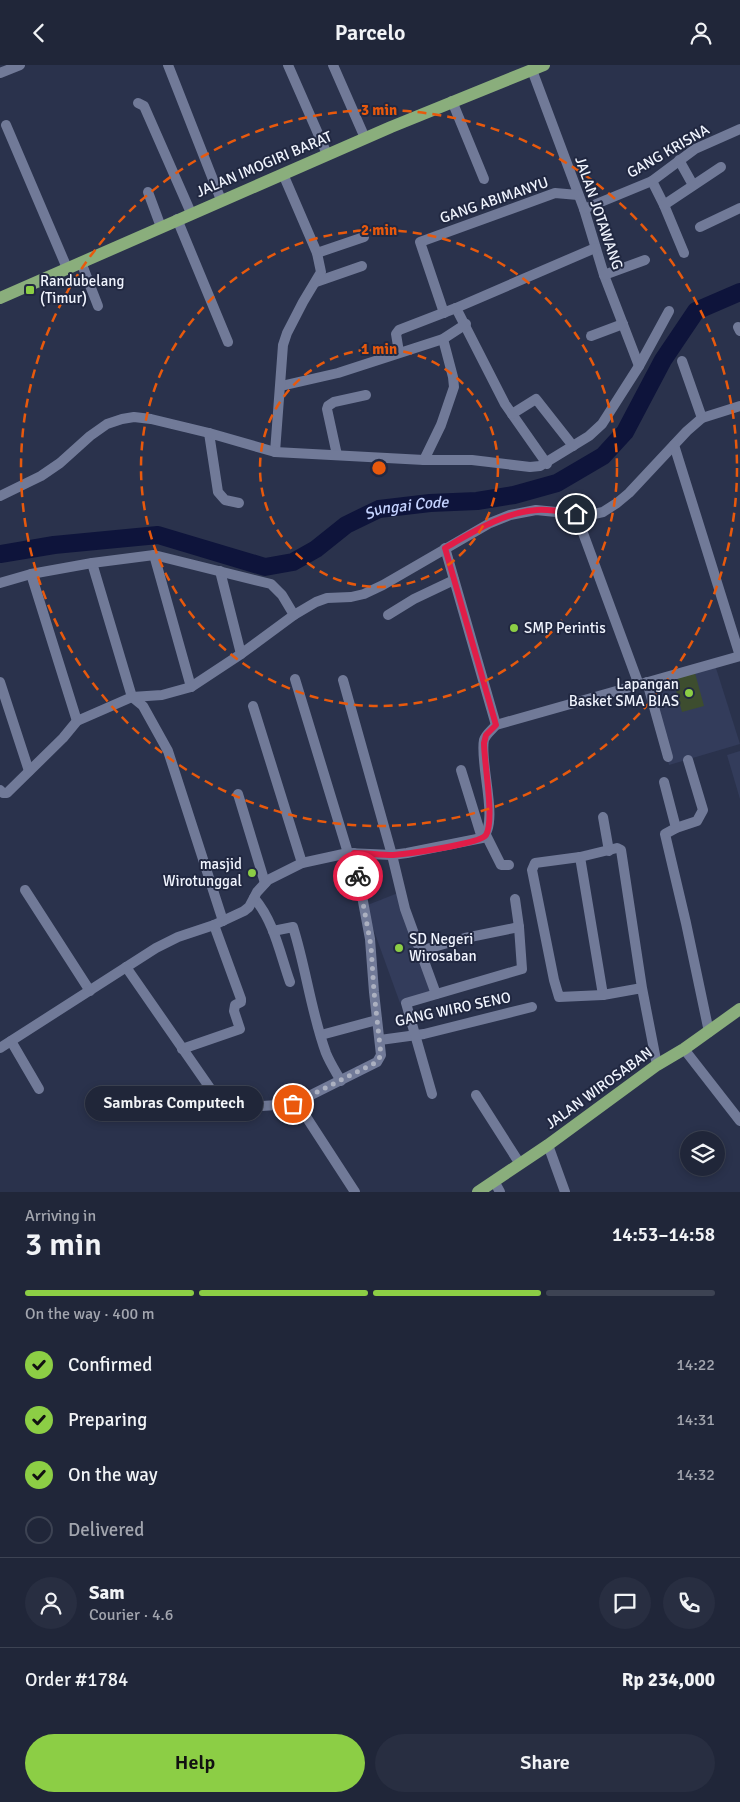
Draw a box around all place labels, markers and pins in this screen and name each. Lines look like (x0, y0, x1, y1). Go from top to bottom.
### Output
place label: Randubelang (Timur) (40, 272, 124, 307)
marker: Randubelang (Timur) (24, 284, 36, 296)
centre of rings (370, 459, 388, 477)
pin (555, 493, 597, 535)
place label: SMP Perintis (524, 619, 606, 637)
marker: SMP Perintis (508, 622, 520, 634)
place label: Lapangan Basket SMA BIAS (569, 675, 679, 710)
marker: Lapangan Basket SMA BIAS (683, 687, 695, 699)
place label: masjid Wirotunggal (163, 855, 242, 890)
marker: masjid Wirotunggal (246, 867, 258, 879)
place label: SD Negeri Wirosaban (409, 930, 477, 965)
marker: SD Negeri Wirosaban (393, 942, 405, 954)
pin (272, 1083, 314, 1125)
callout: Sambras Computech (86, 1087, 263, 1121)

